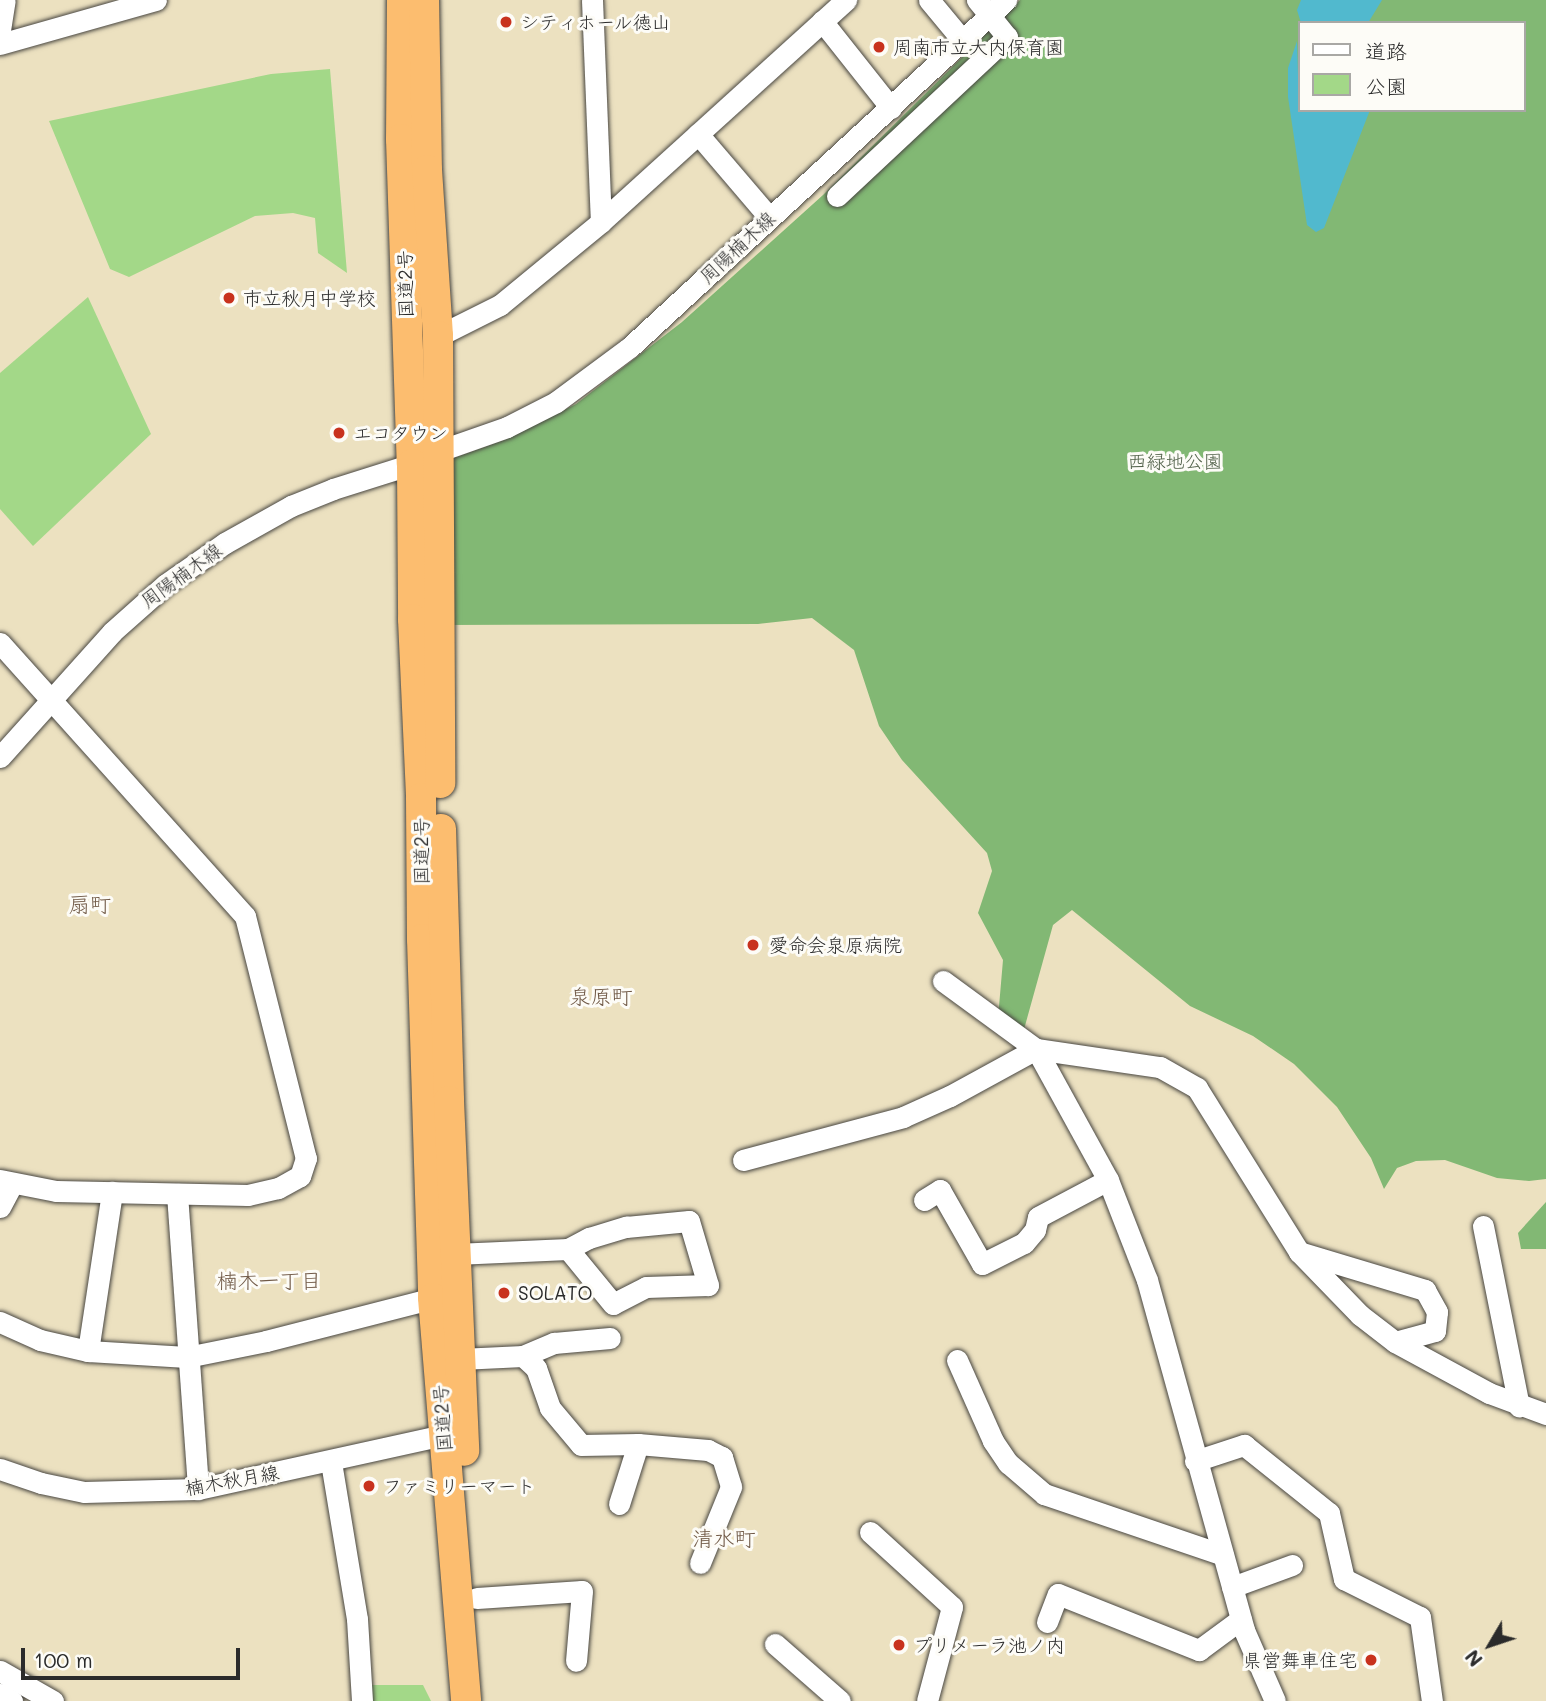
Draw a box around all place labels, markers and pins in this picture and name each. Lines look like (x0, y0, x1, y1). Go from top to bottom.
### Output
place label: シティホール徳山 (520, 11, 672, 33)
marker: シティホール徳山 (498, 14, 514, 30)
place label: 周南市立大内保育園 (893, 36, 1064, 58)
marker: 周南市立大内保育園 (871, 39, 887, 55)
place label: 市立秋月中学校 (243, 287, 376, 309)
marker: 市立秋月中学校 (221, 290, 237, 306)
place label: エコタウン (353, 422, 448, 444)
marker: エコタウン (331, 425, 347, 441)
place label: 愛命会泉原病院 (769, 934, 902, 956)
marker: 愛命会泉原病院 (743, 935, 763, 955)
place label: SOLATO (518, 1282, 593, 1304)
marker: SOLATO (496, 1285, 512, 1301)
place label: ファミリーマート (383, 1475, 535, 1497)
marker: ファミリーマート (361, 1478, 377, 1494)
place label: プリメーラ池ノ内 (913, 1634, 1065, 1656)
marker: プリメーラ池ノ内 (891, 1637, 907, 1653)
place label: 県営舞車住宅 (1243, 1649, 1357, 1671)
marker: 県営舞車住宅 (1363, 1652, 1379, 1668)

